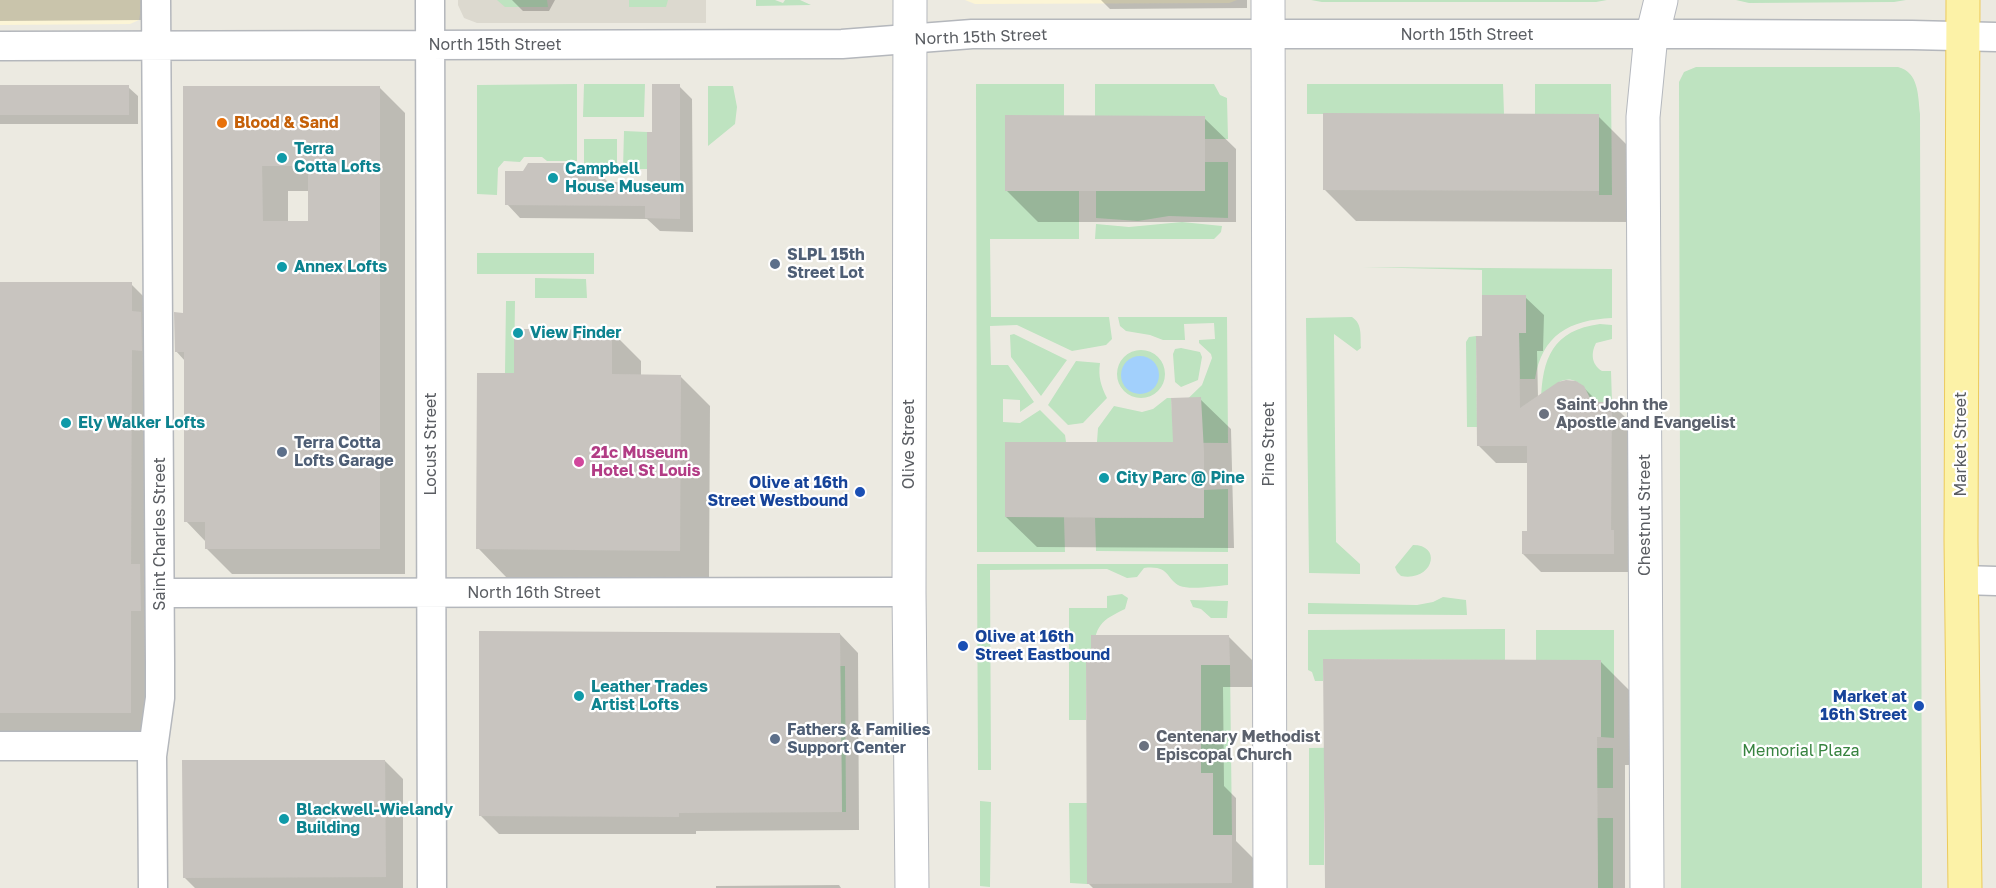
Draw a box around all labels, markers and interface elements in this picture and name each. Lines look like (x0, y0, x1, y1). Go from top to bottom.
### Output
street label: North 15th Street (914, 25, 1048, 49)
street label: North 15th Street (1400, 25, 1534, 45)
street label: North 15th Street (428, 35, 562, 55)
place label: Blood & Sand (234, 113, 338, 133)
marker: Blood & Sand (215, 116, 229, 130)
place label: Terra Cotta Lofts (294, 139, 381, 177)
marker: Terra Cotta Lofts (275, 151, 289, 165)
place label: Campbell House Museum (565, 159, 684, 197)
marker: Campbell House Museum (546, 171, 560, 185)
place label: SLPL 15th Street Lot (787, 245, 865, 283)
place label: Annex Lofts (294, 257, 387, 277)
marker: SLPL 15th Street Lot (768, 257, 782, 271)
marker: Annex Lofts (275, 260, 289, 274)
place label: View Finder (530, 323, 621, 343)
marker: View Finder (511, 326, 525, 340)
street label: Locust Street (421, 392, 441, 496)
street label: Market Street (1951, 392, 1971, 496)
place label: Saint John the Apostle and Evangelist (1556, 395, 1736, 433)
street label: Olive Street (899, 399, 919, 489)
street label: Pine Street (1259, 401, 1279, 487)
marker: Saint John the Apostle and Evangelist (1537, 407, 1551, 421)
place label: Ely Walker Lofts (78, 413, 205, 433)
marker: Ely Walker Lofts (59, 416, 73, 430)
place label: Terra Cotta Lofts Garage (294, 433, 394, 471)
place label: 21c Museum Hotel St Louis (591, 443, 700, 481)
marker: Terra Cotta Lofts Garage (275, 445, 289, 459)
street label: Chestnut Street (1635, 454, 1655, 576)
marker: 21c Museum Hotel St Louis (572, 455, 586, 469)
street label: Saint Charles Street (150, 457, 170, 611)
place label: City Parc @ Pine (1116, 468, 1245, 488)
marker: City Parc @ Pine (1097, 471, 1111, 485)
place label: Olive at 16th Street Westbound (707, 473, 848, 511)
marker: Olive at 16th Street Westbound (853, 485, 867, 499)
street label: North 16th Street (467, 583, 601, 603)
place label: Olive at 16th Street Eastbound (975, 627, 1110, 665)
marker: Olive at 16th Street Eastbound (956, 639, 970, 653)
place label: Leather Trades Artist Lofts (591, 677, 708, 715)
place label: Market at 16th Street (1820, 687, 1907, 725)
marker: Leather Trades Artist Lofts (572, 689, 586, 703)
marker: Market at 16th Street (1912, 699, 1926, 713)
place label: Fathers & Families Support Center (787, 720, 931, 758)
place label: Centenary Methodist Episcopal Church (1156, 727, 1320, 765)
marker: Fathers & Families Support Center (768, 732, 782, 746)
marker: Centenary Methodist Episcopal Church (1137, 739, 1151, 753)
park label: Memorial Plaza (1742, 741, 1860, 761)
place label: Blackwell-Wielandy Building (296, 800, 453, 838)
marker: Blackwell-Wielandy Building (277, 812, 291, 826)

